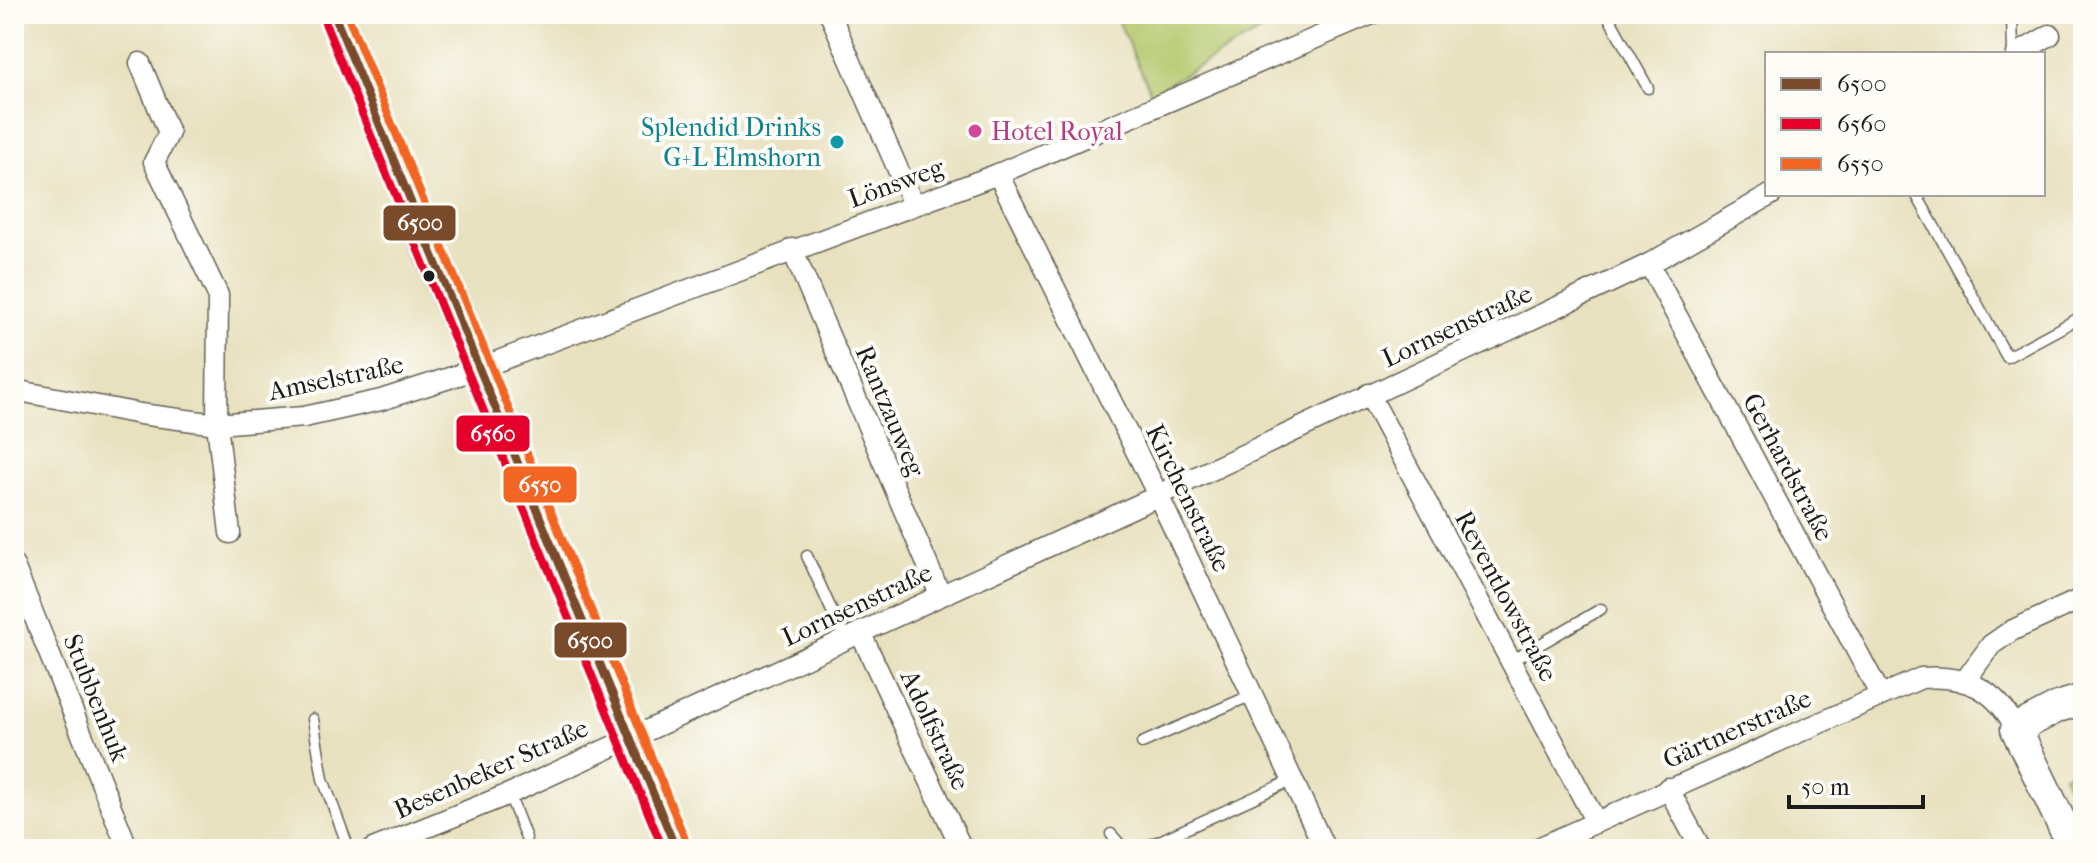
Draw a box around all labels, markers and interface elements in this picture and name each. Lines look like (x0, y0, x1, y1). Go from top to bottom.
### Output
legend (1765, 52, 2045, 196)
text: 6500 (1837, 70, 1887, 98)
text: 6560 (1837, 110, 1887, 138)
place label: Splendid Drinks G+L Elmshorn (641, 112, 821, 173)
place label: Hotel Royal (991, 116, 1123, 147)
marker: Hotel Royal (966, 122, 984, 140)
marker: Splendid Drinks G+L Elmshorn (828, 133, 846, 151)
text: 6550 (1837, 150, 1884, 178)
street label: Lönsweg (844, 151, 949, 215)
line badge: 6500 (382, 204, 457, 242)
text: 6500 (397, 210, 443, 236)
unlabelled marker (421, 268, 437, 284)
street label: Lornsenstraße (1377, 278, 1537, 374)
street label: Rantzauweg (849, 341, 932, 482)
street label: Amselstraße (265, 349, 406, 408)
street label: Gerhardstraße (1736, 388, 1840, 546)
line badge: 6560 (455, 414, 531, 453)
street label: Kirchenstraße (1139, 419, 1237, 577)
text: 6560 (470, 421, 516, 447)
line badge: 6550 (502, 465, 578, 504)
text: 6550 (519, 472, 561, 498)
street label: Reventlowstraße (1448, 505, 1564, 687)
street label: Lornsenstraße (777, 557, 937, 653)
line badge: 6500 (553, 621, 628, 659)
text: 6500 (567, 628, 613, 654)
street label: Stubbenhuk (56, 630, 136, 767)
street label: Adolfstraße (893, 664, 976, 795)
street label: Gärtnerstraße (1658, 682, 1816, 775)
street label: Besenbeker Straße (389, 712, 593, 826)
scale bar (1789, 759, 1923, 809)
text: 50 m (1801, 773, 1850, 801)

